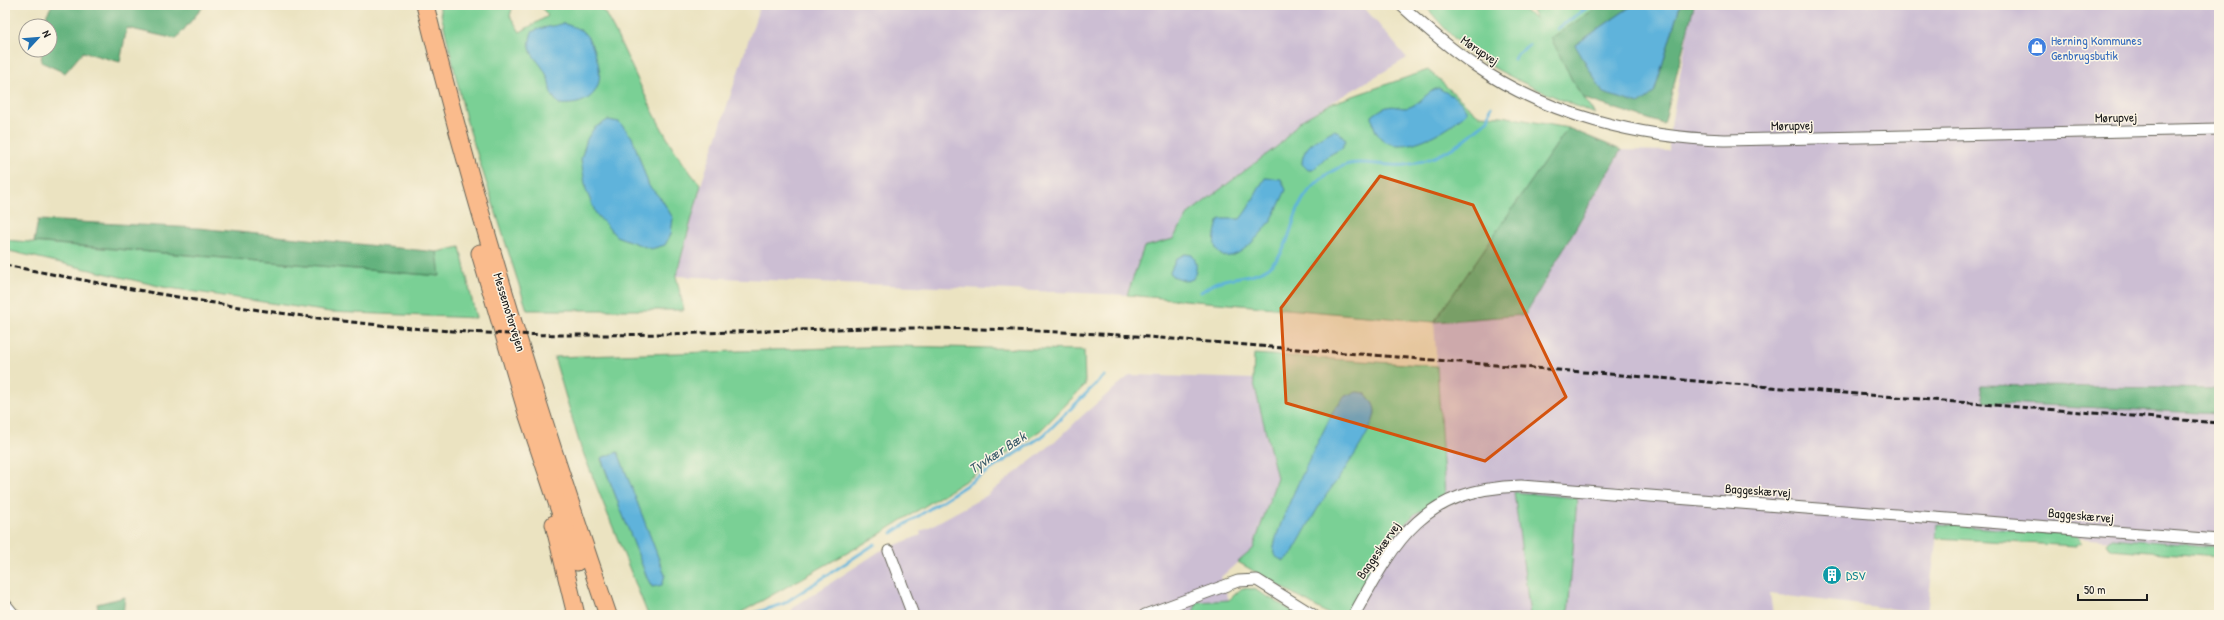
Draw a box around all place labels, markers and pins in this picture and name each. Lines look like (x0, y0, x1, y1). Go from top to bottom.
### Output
place label: Herning Kommunes Genbrugsbutik (2051, 31, 2142, 64)
shop icon: Herning Kommunes Genbrugsbutik (2026, 36, 2048, 58)
building icon: DSV (1821, 564, 1843, 586)
place label: DSV (1846, 566, 1866, 584)

